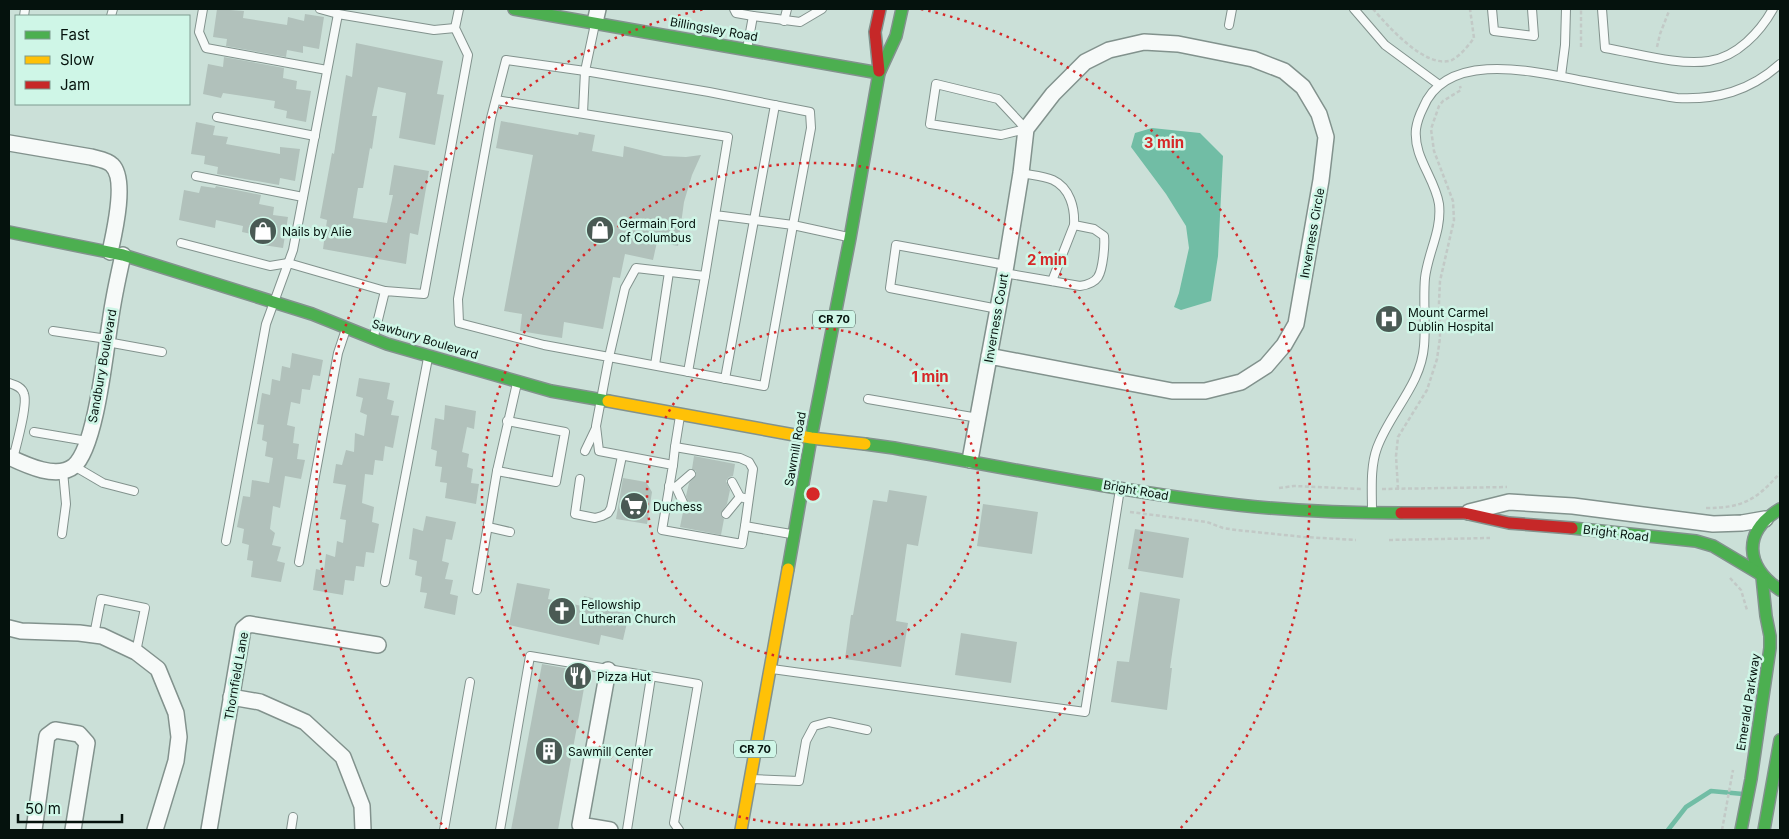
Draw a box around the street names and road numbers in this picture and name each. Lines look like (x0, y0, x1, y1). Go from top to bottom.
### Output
street label: Billingsley Road (669, 14, 759, 44)
street label: Inverness Circle (1297, 187, 1327, 279)
street label: Inverness Court (981, 272, 1011, 364)
street label: Sandbury Boulevard (85, 308, 119, 424)
road number: CR 70 (813, 310, 855, 328)
street label: Sawbury Boulevard (370, 316, 480, 362)
street label: Sawmill Road (781, 410, 809, 488)
street label: Bright Road (1102, 477, 1170, 503)
street label: Bright Road (1582, 522, 1650, 544)
street label: Thornfield Lane (221, 631, 251, 721)
street label: Emerald Parkway (1733, 652, 1763, 752)
road number: CR 70 (734, 741, 776, 758)

